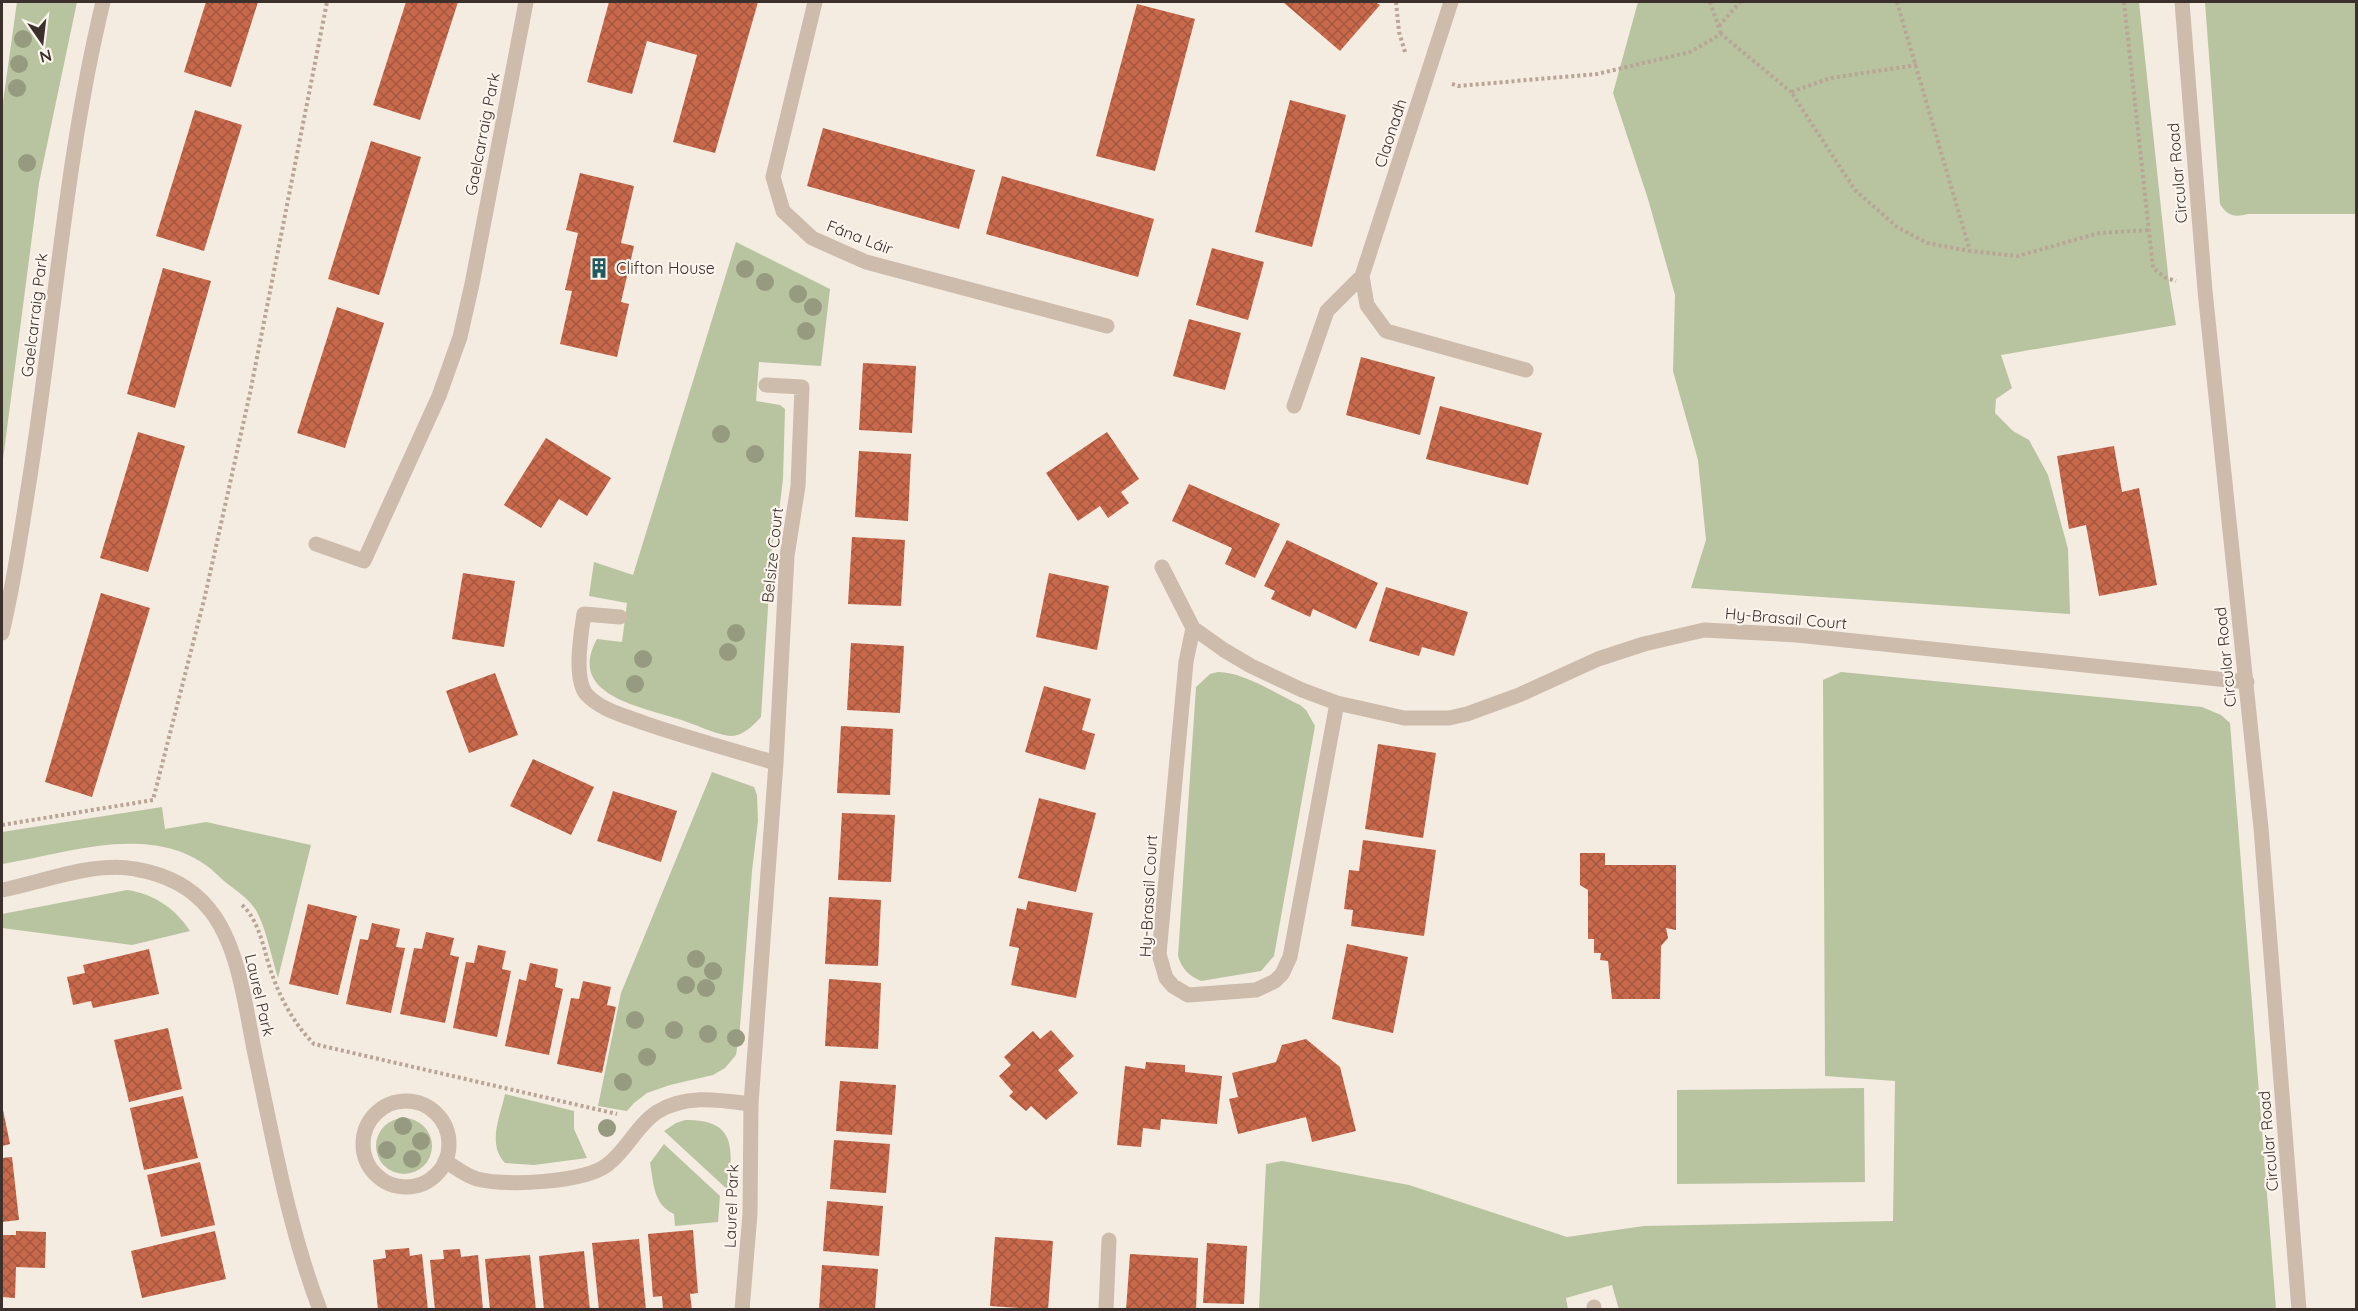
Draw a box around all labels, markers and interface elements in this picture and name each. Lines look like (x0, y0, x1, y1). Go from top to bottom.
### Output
north arrow (12, 12, 72, 72)
text: N (38, 45, 54, 68)
street label: Gaelcarraig Park (460, 71, 504, 197)
street label: Claonadh (1369, 96, 1411, 170)
street label: Circular Road (2163, 122, 2191, 224)
street label: Fána Láir (824, 215, 896, 259)
street label: Gaelcarraig Park (16, 252, 52, 378)
building icon: Clifton House (587, 256, 611, 280)
place label: Clifton House (616, 258, 715, 278)
street label: Belsize Court (757, 506, 787, 604)
street label: Hy-Brasail Court (1724, 603, 1848, 633)
street label: Circular Road (2210, 606, 2240, 708)
street label: Hy-Brasail Court (1135, 834, 1161, 958)
street label: Laurel Park (241, 952, 279, 1038)
street label: Circular Road (2254, 1090, 2282, 1192)
street label: Laurel Park (720, 1164, 742, 1248)

